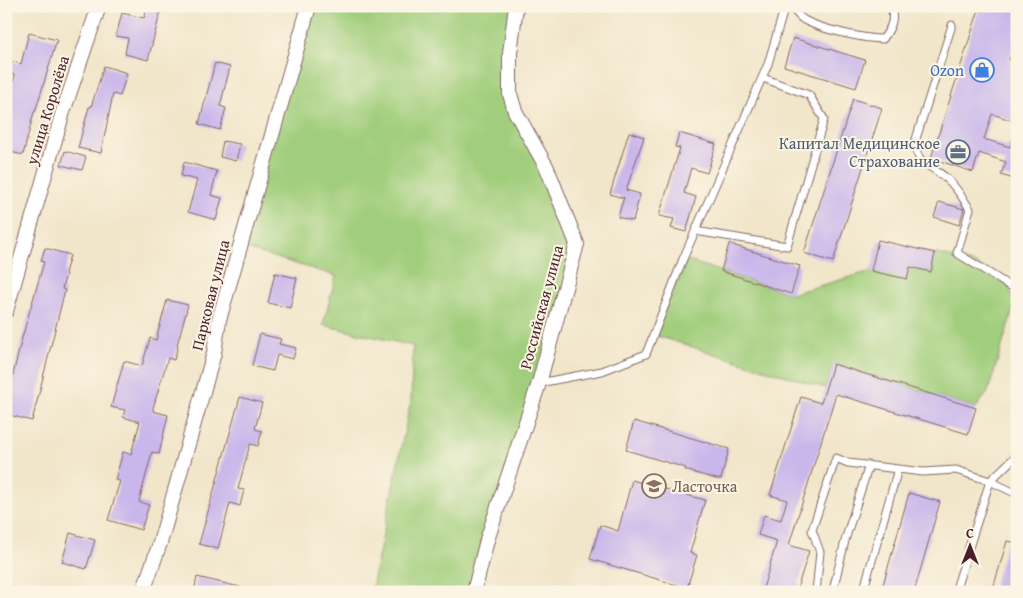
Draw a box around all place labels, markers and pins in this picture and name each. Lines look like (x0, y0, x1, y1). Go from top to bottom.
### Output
shop icon: Ozon (969, 57, 995, 83)
place label: Ozon (930, 58, 964, 82)
place label: Капитал Медицинское Страхование (779, 131, 940, 173)
office icon: Капитал Медицинское Страхование (945, 139, 971, 165)
school or university icon: Ласточка (641, 473, 667, 499)
place label: Ласточка (672, 474, 738, 498)

